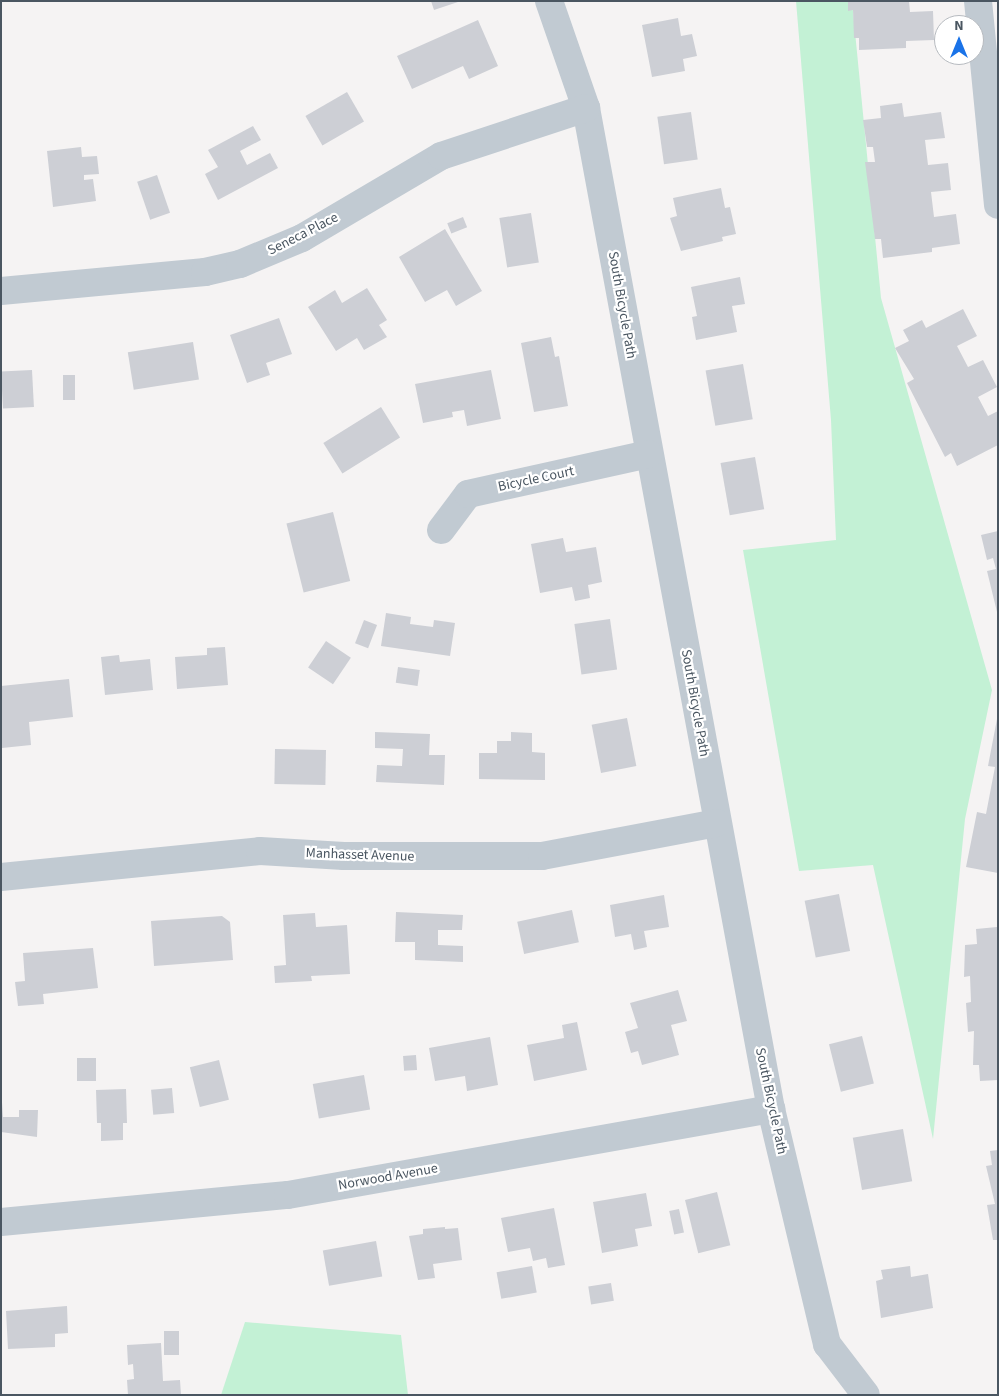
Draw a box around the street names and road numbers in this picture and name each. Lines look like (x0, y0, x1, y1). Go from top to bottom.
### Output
street label: Seneca Place (265, 209, 341, 259)
street label: South Bicycle Path (604, 250, 640, 360)
street label: Bicycle Court (497, 463, 575, 495)
street label: South Bicycle Path (677, 648, 713, 758)
street label: Manhasset Avenue (305, 845, 415, 865)
street label: South Bicycle Path (751, 1046, 791, 1156)
street label: Norwood Avenue (337, 1160, 439, 1194)

